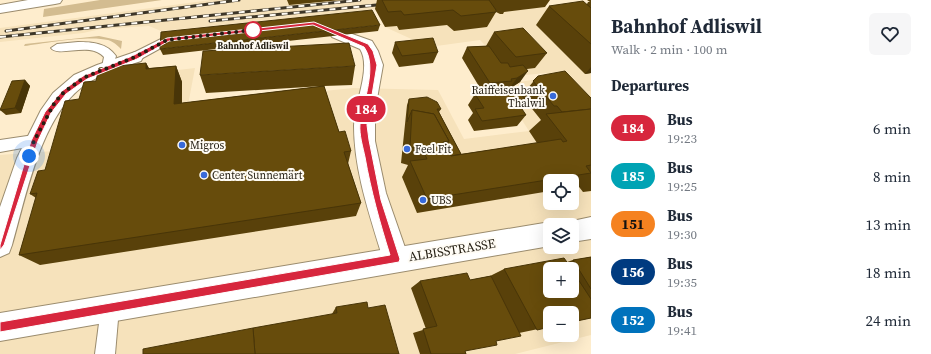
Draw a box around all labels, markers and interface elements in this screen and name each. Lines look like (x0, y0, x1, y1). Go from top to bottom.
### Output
text: Bahnhof Adliswil (611, 13, 762, 39)
button: heart (869, 13, 911, 55)
marker: Bahnhof Adliswil (244, 21, 262, 39)
place label: Bahnhof Adliswil (217, 40, 289, 52)
text: Walk · 2 min · 100 m (611, 41, 727, 58)
text: Departures (611, 75, 689, 96)
place label: Raiffeisenbank Thalwil (471, 83, 546, 111)
marker: Raiffeisenbank Thalwil (548, 91, 558, 101)
line badge: 184 (343, 96, 389, 122)
text: 184 (355, 99, 377, 119)
text: Bus (667, 109, 693, 130)
text: 184 (622, 118, 644, 138)
text: 6 min (873, 118, 911, 139)
text: 19:23 (667, 130, 697, 147)
place label: Migros (190, 138, 224, 153)
marker: Migros (177, 140, 187, 150)
place label: Feel Fit (415, 142, 451, 157)
marker: Feel Fit (402, 144, 412, 154)
your location (19, 146, 39, 166)
text: Bus (667, 157, 693, 178)
text: 185 (622, 166, 644, 186)
text: 8 min (873, 166, 911, 187)
place label: Center Sunnemärt (212, 168, 303, 183)
marker: Center Sunnemärt (199, 170, 209, 180)
map controls (543, 174, 579, 342)
button: locate (543, 174, 579, 210)
text: 19:25 (667, 178, 697, 195)
place label: UBS (431, 193, 452, 208)
marker: UBS (418, 195, 428, 205)
text: Bus (667, 205, 693, 226)
text: 151 (622, 214, 644, 234)
text: 13 min (865, 214, 911, 235)
button: layers (543, 218, 579, 254)
text: 19:30 (667, 226, 697, 243)
street label: ALBISSTRASSE (407, 235, 497, 265)
text: Bus (667, 253, 693, 274)
button: + (543, 262, 579, 298)
text: 156 (622, 262, 644, 282)
text: 18 min (865, 262, 911, 283)
text: 19:35 (667, 274, 697, 291)
text: Bus (667, 301, 693, 322)
button: − (543, 306, 579, 342)
text: 152 (622, 310, 644, 330)
text: 24 min (865, 310, 911, 331)
text: 19:41 (667, 322, 697, 339)

